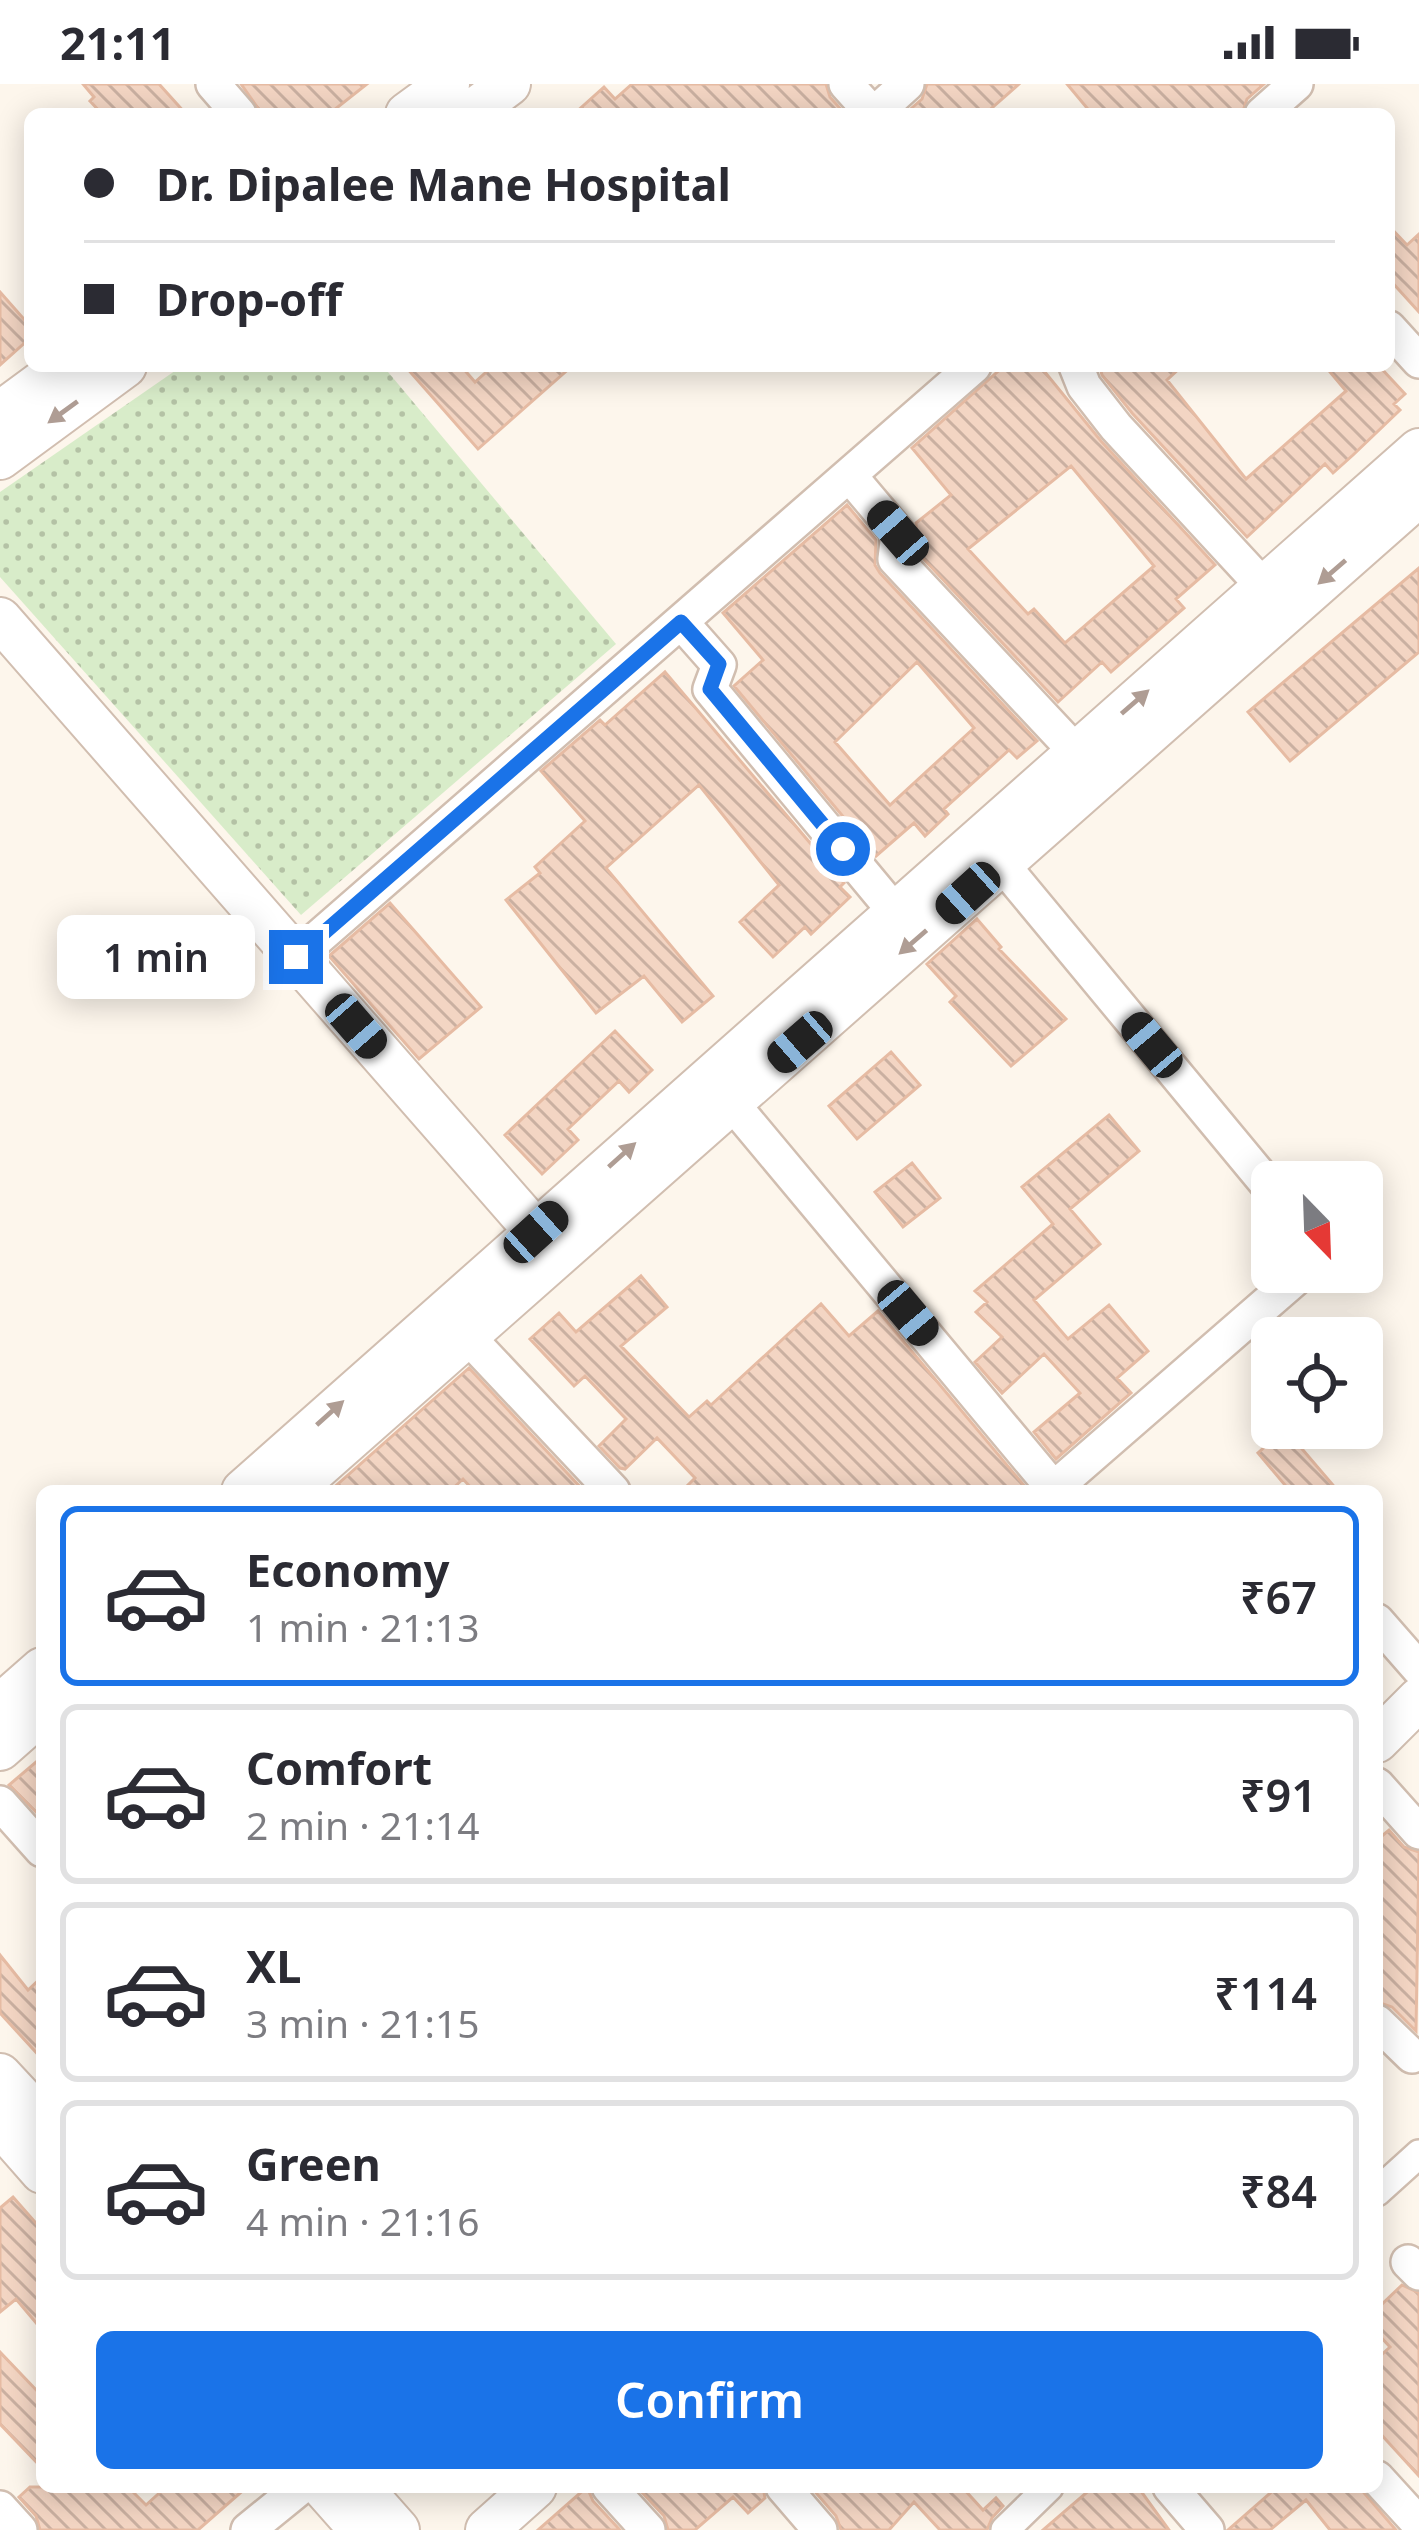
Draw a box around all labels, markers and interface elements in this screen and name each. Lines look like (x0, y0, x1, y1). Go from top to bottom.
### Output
text: 21:11 (60, 12, 176, 73)
text: Dr. Dipalee Mane Hospital (156, 153, 731, 214)
text: Drop-off (156, 268, 342, 329)
one-way arrow (47, 399, 78, 423)
car (861, 494, 935, 572)
one-way arrow (1317, 558, 1346, 585)
one-way arrow (1119, 689, 1149, 715)
route start (816, 822, 870, 876)
car (929, 856, 1007, 930)
callout: 1 min (56, 915, 254, 999)
one-way arrow (898, 928, 928, 954)
text: 1 min (103, 930, 209, 983)
route end (269, 930, 323, 984)
car (319, 987, 393, 1065)
car (761, 1005, 839, 1079)
car (1115, 1006, 1189, 1084)
one-way arrow (608, 1142, 637, 1169)
north arrow (1251, 1161, 1383, 1293)
map controls (1251, 1161, 1383, 1449)
car (497, 1195, 575, 1269)
car (871, 1274, 945, 1352)
button: locate (1251, 1317, 1383, 1449)
one-way arrow (315, 1401, 345, 1427)
text: Economy (246, 1539, 450, 1600)
icon: car (102, 1542, 210, 1650)
text: ₹67 (1240, 1566, 1317, 1627)
text: 1 min · 21:13 (246, 1600, 480, 1653)
text: Comfort (246, 1737, 432, 1798)
icon: car (102, 1740, 210, 1848)
text: ₹91 (1240, 1764, 1317, 1825)
text: 2 min · 21:14 (246, 1798, 480, 1851)
text: XL (246, 1935, 301, 1996)
icon: car (102, 1938, 210, 2046)
text: ₹114 (1214, 1962, 1317, 2023)
text: 3 min · 21:15 (246, 1996, 480, 2049)
text: Green (246, 2133, 381, 2194)
icon: car (102, 2136, 210, 2244)
text: ₹84 (1240, 2160, 1317, 2221)
text: 4 min · 21:16 (246, 2194, 480, 2247)
button: Confirm (96, 2331, 1323, 2469)

